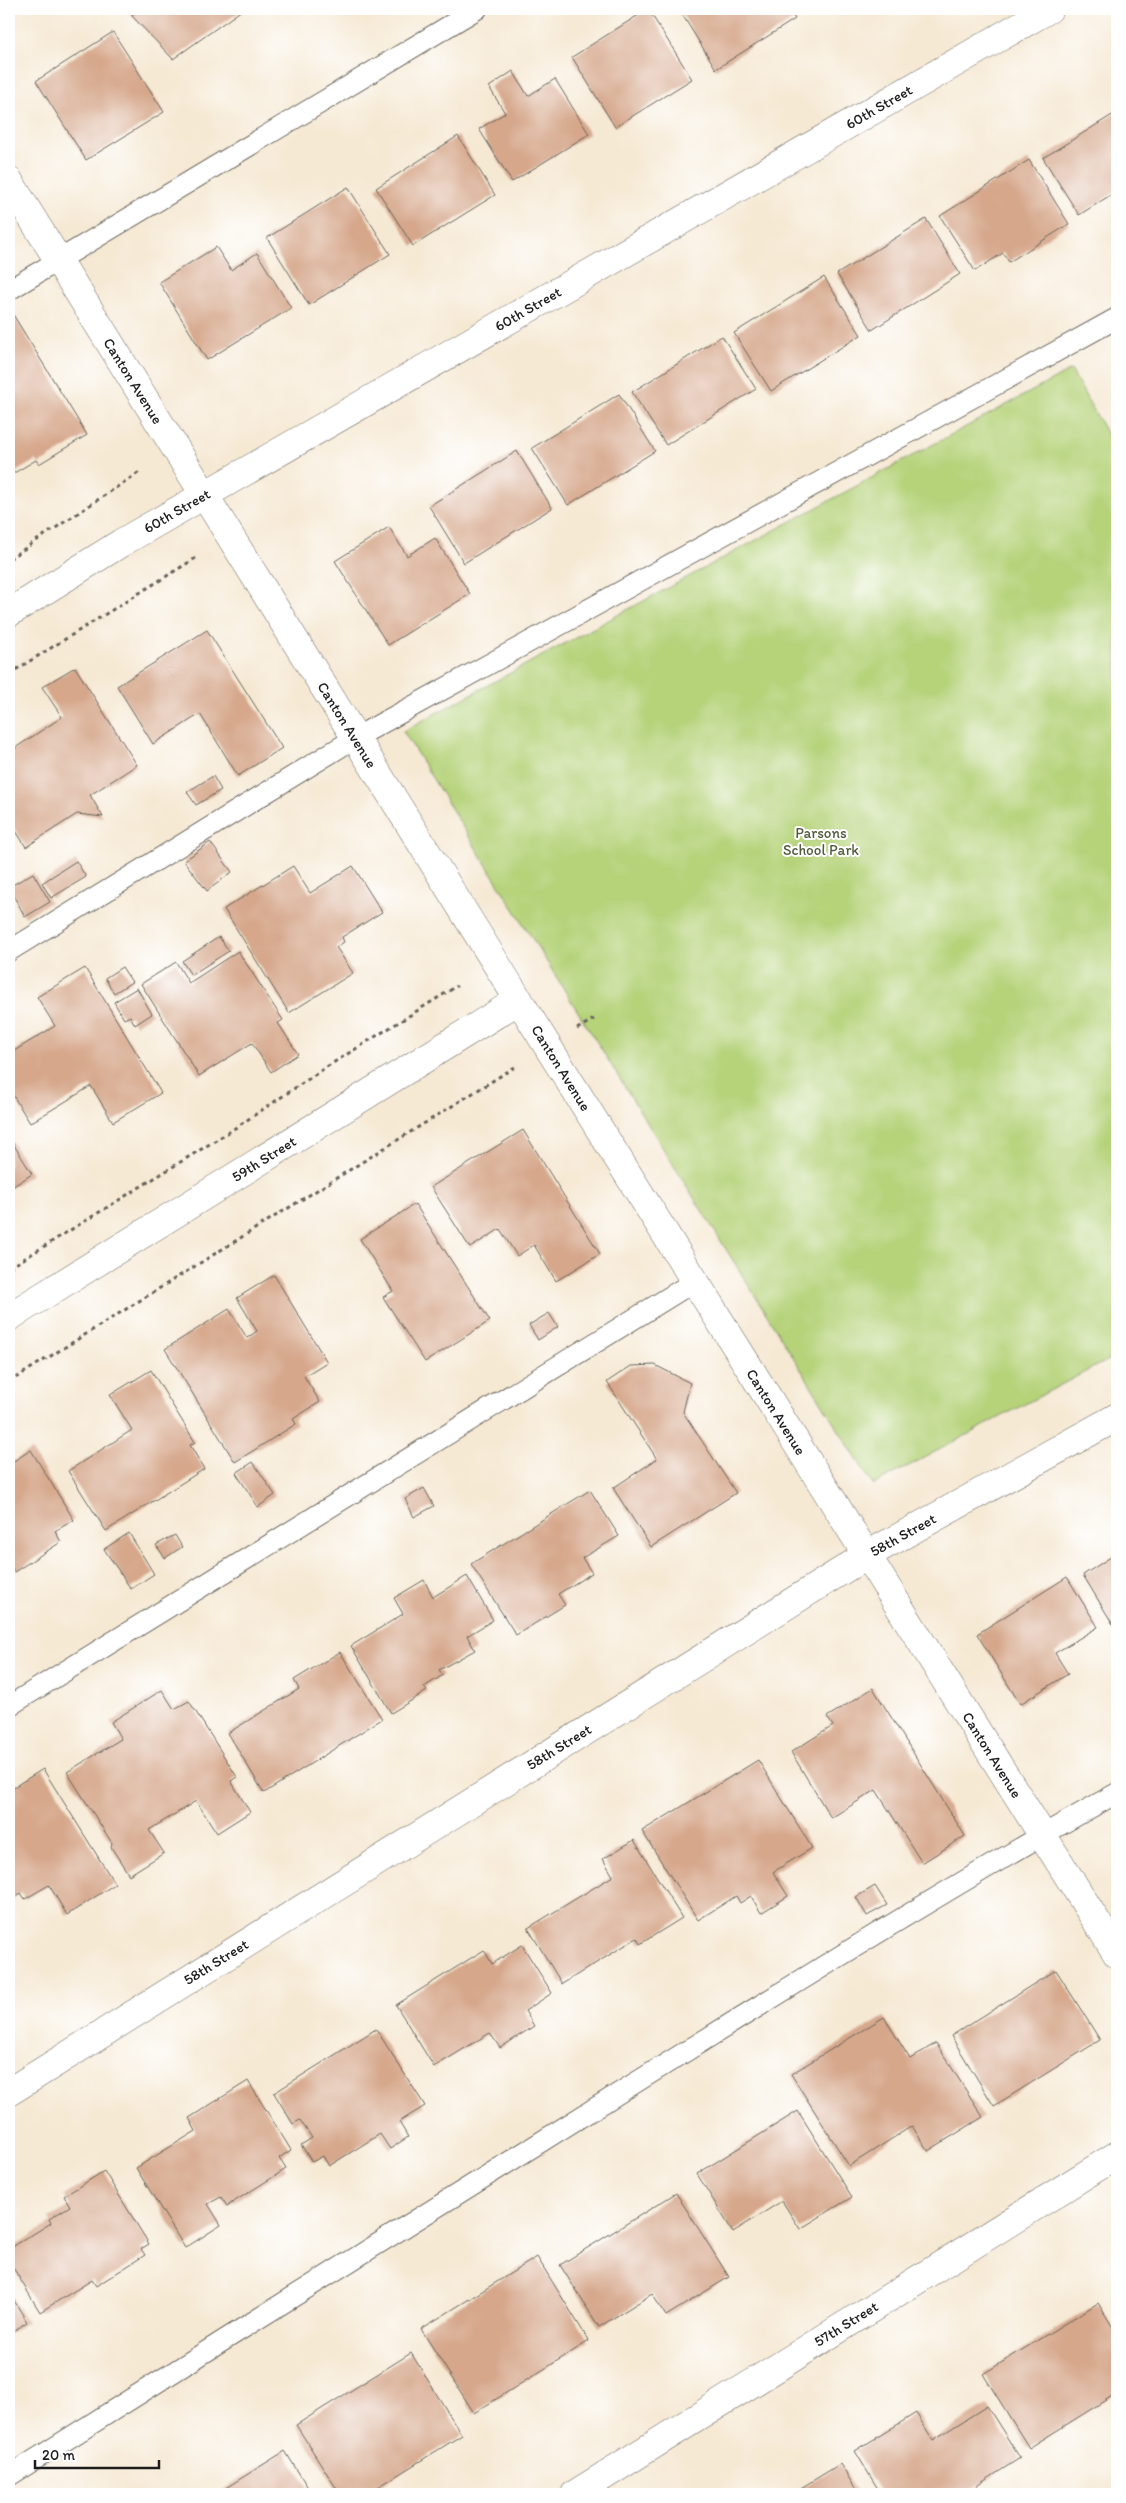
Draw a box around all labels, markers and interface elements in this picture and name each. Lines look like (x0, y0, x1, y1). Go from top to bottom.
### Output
street label: 60th Street (843, 81, 916, 133)
street label: 60th Street (492, 283, 565, 335)
street label: Canton Avenue (99, 335, 167, 427)
street label: 60th Street (141, 485, 214, 537)
street label: Canton Avenue (313, 679, 381, 771)
park label: Parsons School Park (783, 824, 859, 859)
street label: Canton Avenue (527, 1022, 595, 1114)
street label: 59th Street (229, 1132, 300, 1186)
street label: Canton Avenue (742, 1366, 810, 1458)
street label: 58th Street (867, 1509, 939, 1560)
street label: Canton Avenue (958, 1709, 1026, 1801)
street label: 58th Street (523, 1720, 595, 1774)
street label: 58th Street (180, 1935, 252, 1989)
street label: 57th Street (811, 2297, 882, 2351)
scale bar (35, 2438, 159, 2470)
text: 20 m (42, 2446, 76, 2464)

